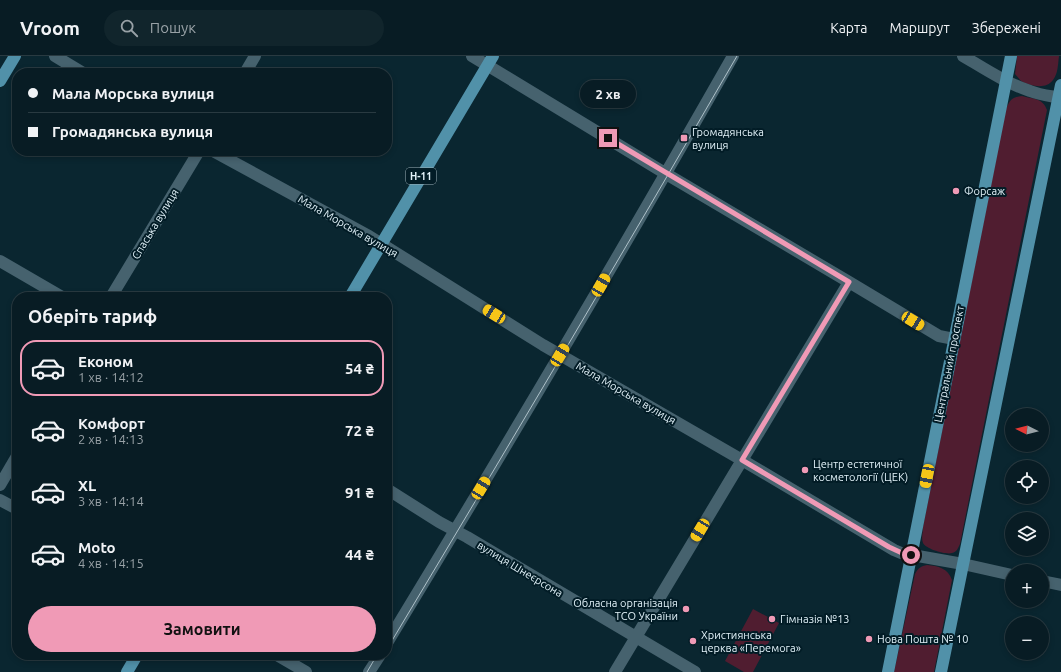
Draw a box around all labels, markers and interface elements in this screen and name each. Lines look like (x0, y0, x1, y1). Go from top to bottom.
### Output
search box (104, 10, 384, 46)
text: Vroom (20, 17, 80, 39)
icon: search (118, 17, 140, 39)
text: Пошук (150, 19, 196, 36)
text: Карта (830, 20, 867, 36)
text: Маршрут (889, 20, 950, 36)
text: Збережені (972, 20, 1041, 36)
callout: 2 хв (580, 80, 636, 108)
text: Мала Морська вулиця (52, 85, 214, 102)
text: 2 хв (595, 87, 621, 101)
text: Громадянська вулиця (52, 123, 213, 140)
place label: Громадянська вулиця (692, 126, 764, 151)
route end (599, 129, 617, 147)
marker: Громадянська вулиця (679, 133, 689, 143)
road number: Н-11 (406, 168, 436, 184)
place label: Форсаж (964, 185, 1005, 197)
marker: Форсаж (951, 186, 961, 196)
street label: Спаська вулиця (129, 187, 181, 261)
street label: Мала Морська вулиця (296, 192, 400, 260)
car (590, 272, 612, 298)
car (481, 303, 507, 325)
street label: Центральний проспект (932, 305, 966, 423)
text: Оберіть тариф (28, 306, 157, 326)
car (900, 310, 926, 332)
car (549, 342, 571, 368)
icon: car (30, 350, 66, 386)
text: Економ (78, 353, 133, 370)
street label: Мала Морська вулиця (574, 359, 678, 427)
text: 54 ₴ (345, 360, 374, 377)
text: 1 хв · 14:12 (78, 370, 144, 384)
north arrow (1005, 408, 1049, 452)
map controls (1005, 408, 1049, 660)
icon: car (30, 412, 66, 448)
text: Комфорт (78, 415, 145, 432)
text: 72 ₴ (345, 422, 374, 439)
text: 2 хв · 14:13 (78, 432, 144, 446)
place label: Центр естетичної косметології (ЦЕК) (813, 458, 908, 484)
button: locate (1005, 460, 1049, 504)
car (919, 463, 935, 489)
marker: Центр естетичної косметології (ЦЕК) (800, 465, 810, 475)
icon: car (30, 474, 66, 510)
car (470, 475, 492, 501)
text: XL (78, 477, 96, 494)
text: 91 ₴ (345, 484, 374, 501)
text: 3 хв · 14:14 (78, 494, 144, 508)
button: layers (1005, 512, 1049, 556)
car (689, 517, 711, 543)
icon: car (30, 536, 66, 572)
text: Moto (78, 539, 116, 556)
street label: вулиця Шнеєрсона (475, 539, 565, 599)
text: 44 ₴ (345, 546, 374, 563)
route start (902, 546, 920, 564)
text: 4 хв · 14:15 (78, 556, 144, 570)
button: + (1005, 564, 1049, 608)
place label: Обласна організація ТСО України (573, 597, 678, 622)
marker: Обласна організація ТСО України (681, 604, 691, 614)
button: Замовити (28, 606, 376, 652)
place label: Гімназія №13 (780, 613, 850, 625)
marker: Гімназія №13 (767, 614, 777, 624)
button: − (1005, 616, 1049, 660)
place label: Християнська церква «Перемога» (701, 629, 801, 654)
place label: Нова Пошта № 10 (877, 633, 968, 645)
marker: Нова Пошта № 10 (864, 634, 874, 644)
marker: Християнська церква «Перемога» (688, 636, 698, 646)

